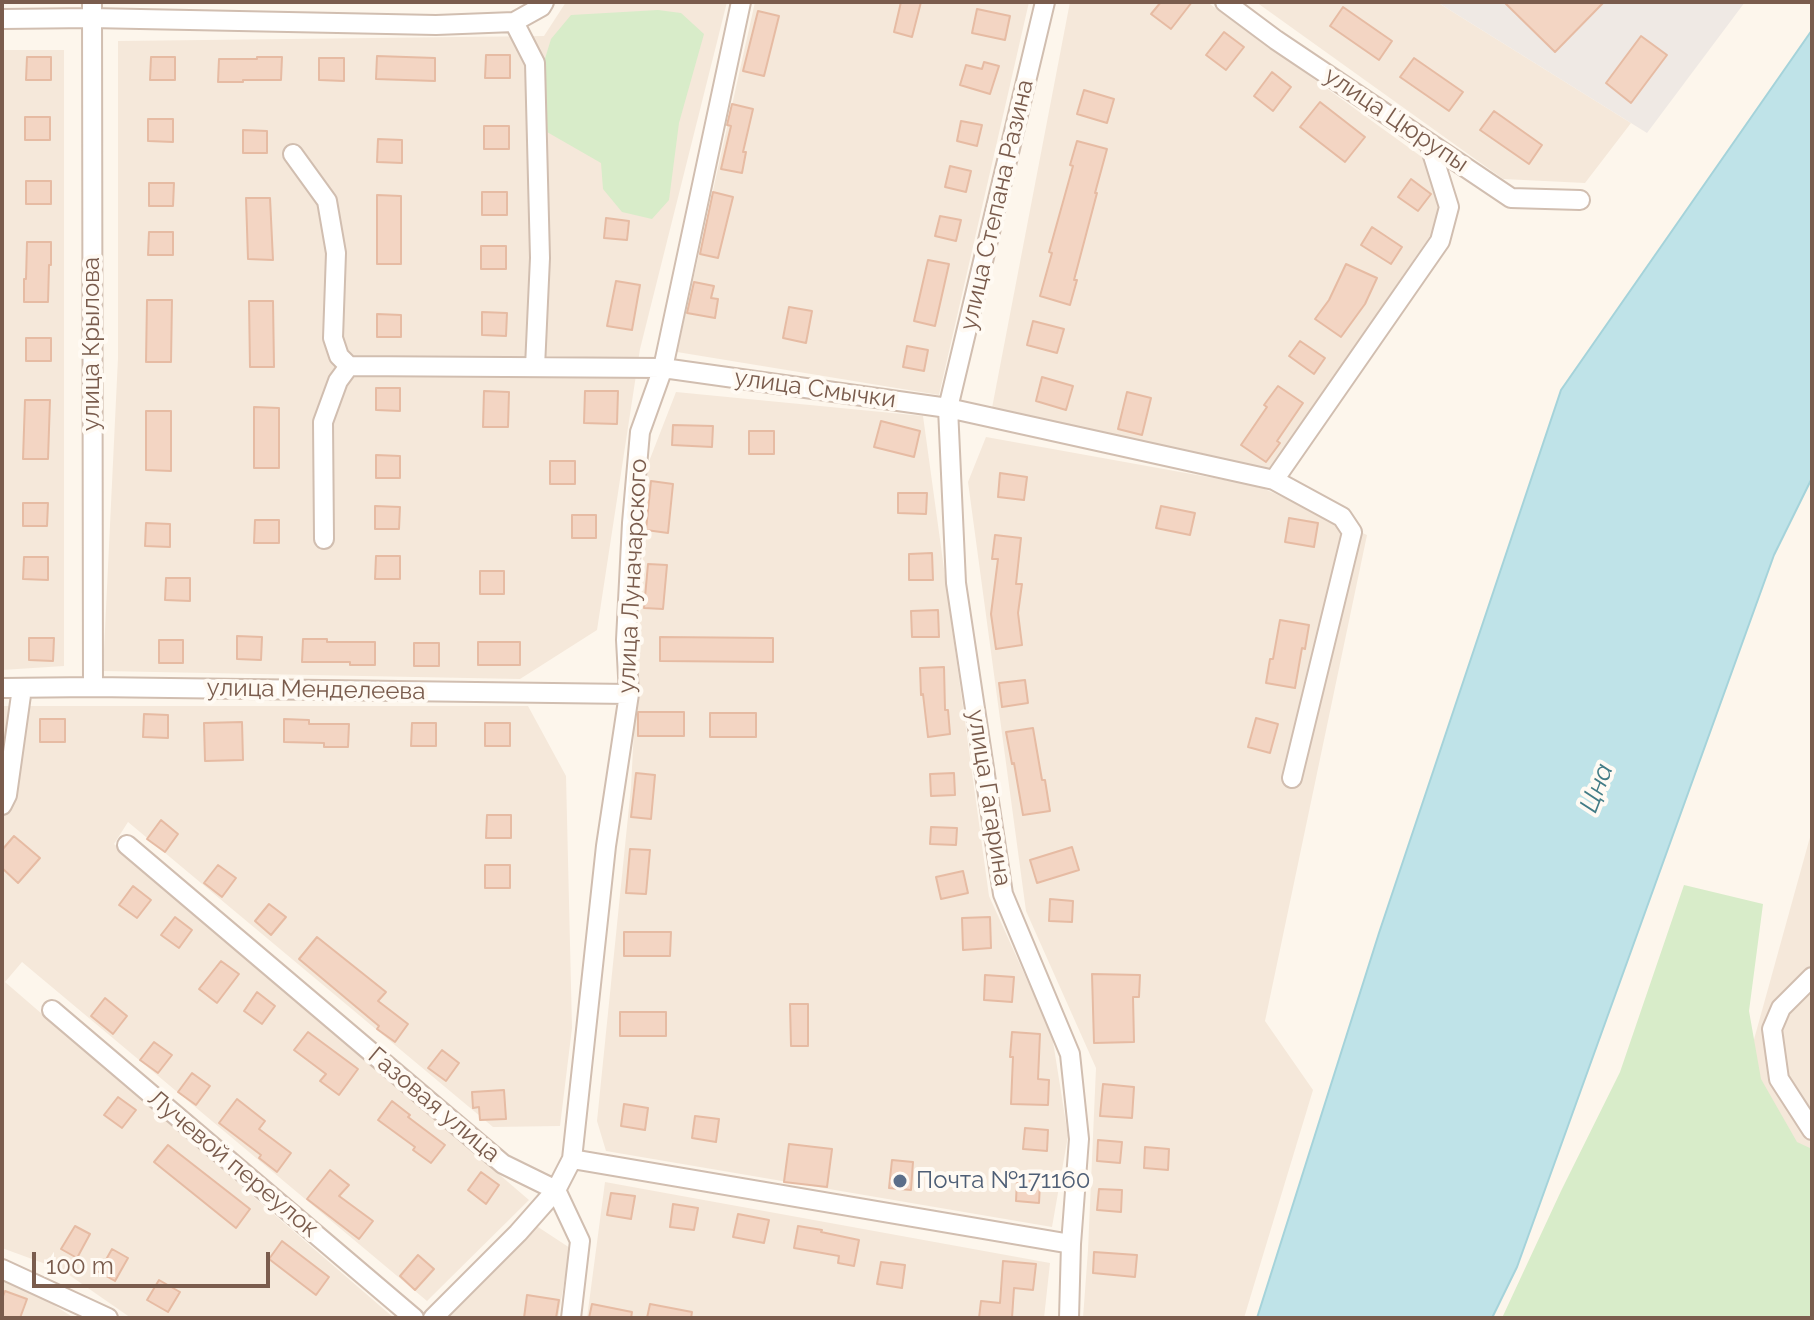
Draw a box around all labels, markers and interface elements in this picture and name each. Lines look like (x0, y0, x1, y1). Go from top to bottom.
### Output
street label: улица Цюрупы (1318, 61, 1474, 179)
street label: улица Степана Разина (954, 77, 1040, 333)
street label: улица Крылова (78, 257, 106, 431)
street label: улица Смычки (732, 363, 898, 415)
street label: улица Луначарского (612, 458, 654, 694)
street label: улица Менделеева (206, 674, 426, 706)
street label: улица Гагарина (961, 708, 1017, 888)
water label: Цна (1574, 759, 1620, 817)
street label: Газовая улица (362, 1042, 506, 1168)
street label: Лучевой переулок (142, 1084, 324, 1244)
place label: Почта №171160 (916, 1167, 1090, 1195)
marker: Почта №171160 (891, 1172, 909, 1190)
scale bar (36, 1236, 274, 1286)
text: 100 m (46, 1251, 114, 1280)

